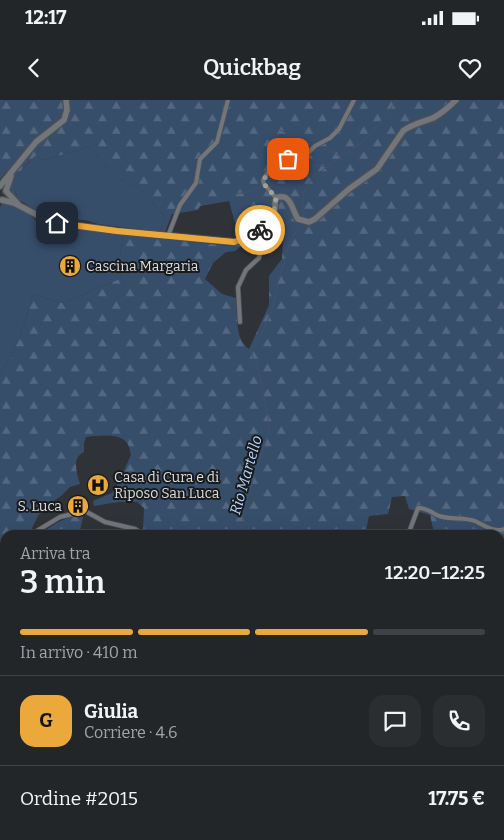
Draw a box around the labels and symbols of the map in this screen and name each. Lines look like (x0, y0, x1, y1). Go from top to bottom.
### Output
pin (267, 138, 309, 180)
pin (36, 202, 78, 244)
courier (235, 205, 285, 255)
building icon: Cascina Margaria (58, 254, 82, 278)
place label: Cascina Margaria (86, 258, 199, 275)
water label: Rio Martello (226, 433, 266, 517)
place label: Casa di Cura e di Riposo San Luca (114, 469, 220, 502)
hospital icon: Casa di Cura e di Riposo San Luca (86, 473, 110, 497)
building icon: S. Luca (66, 494, 90, 518)
place label: S. Luca (18, 498, 62, 515)

